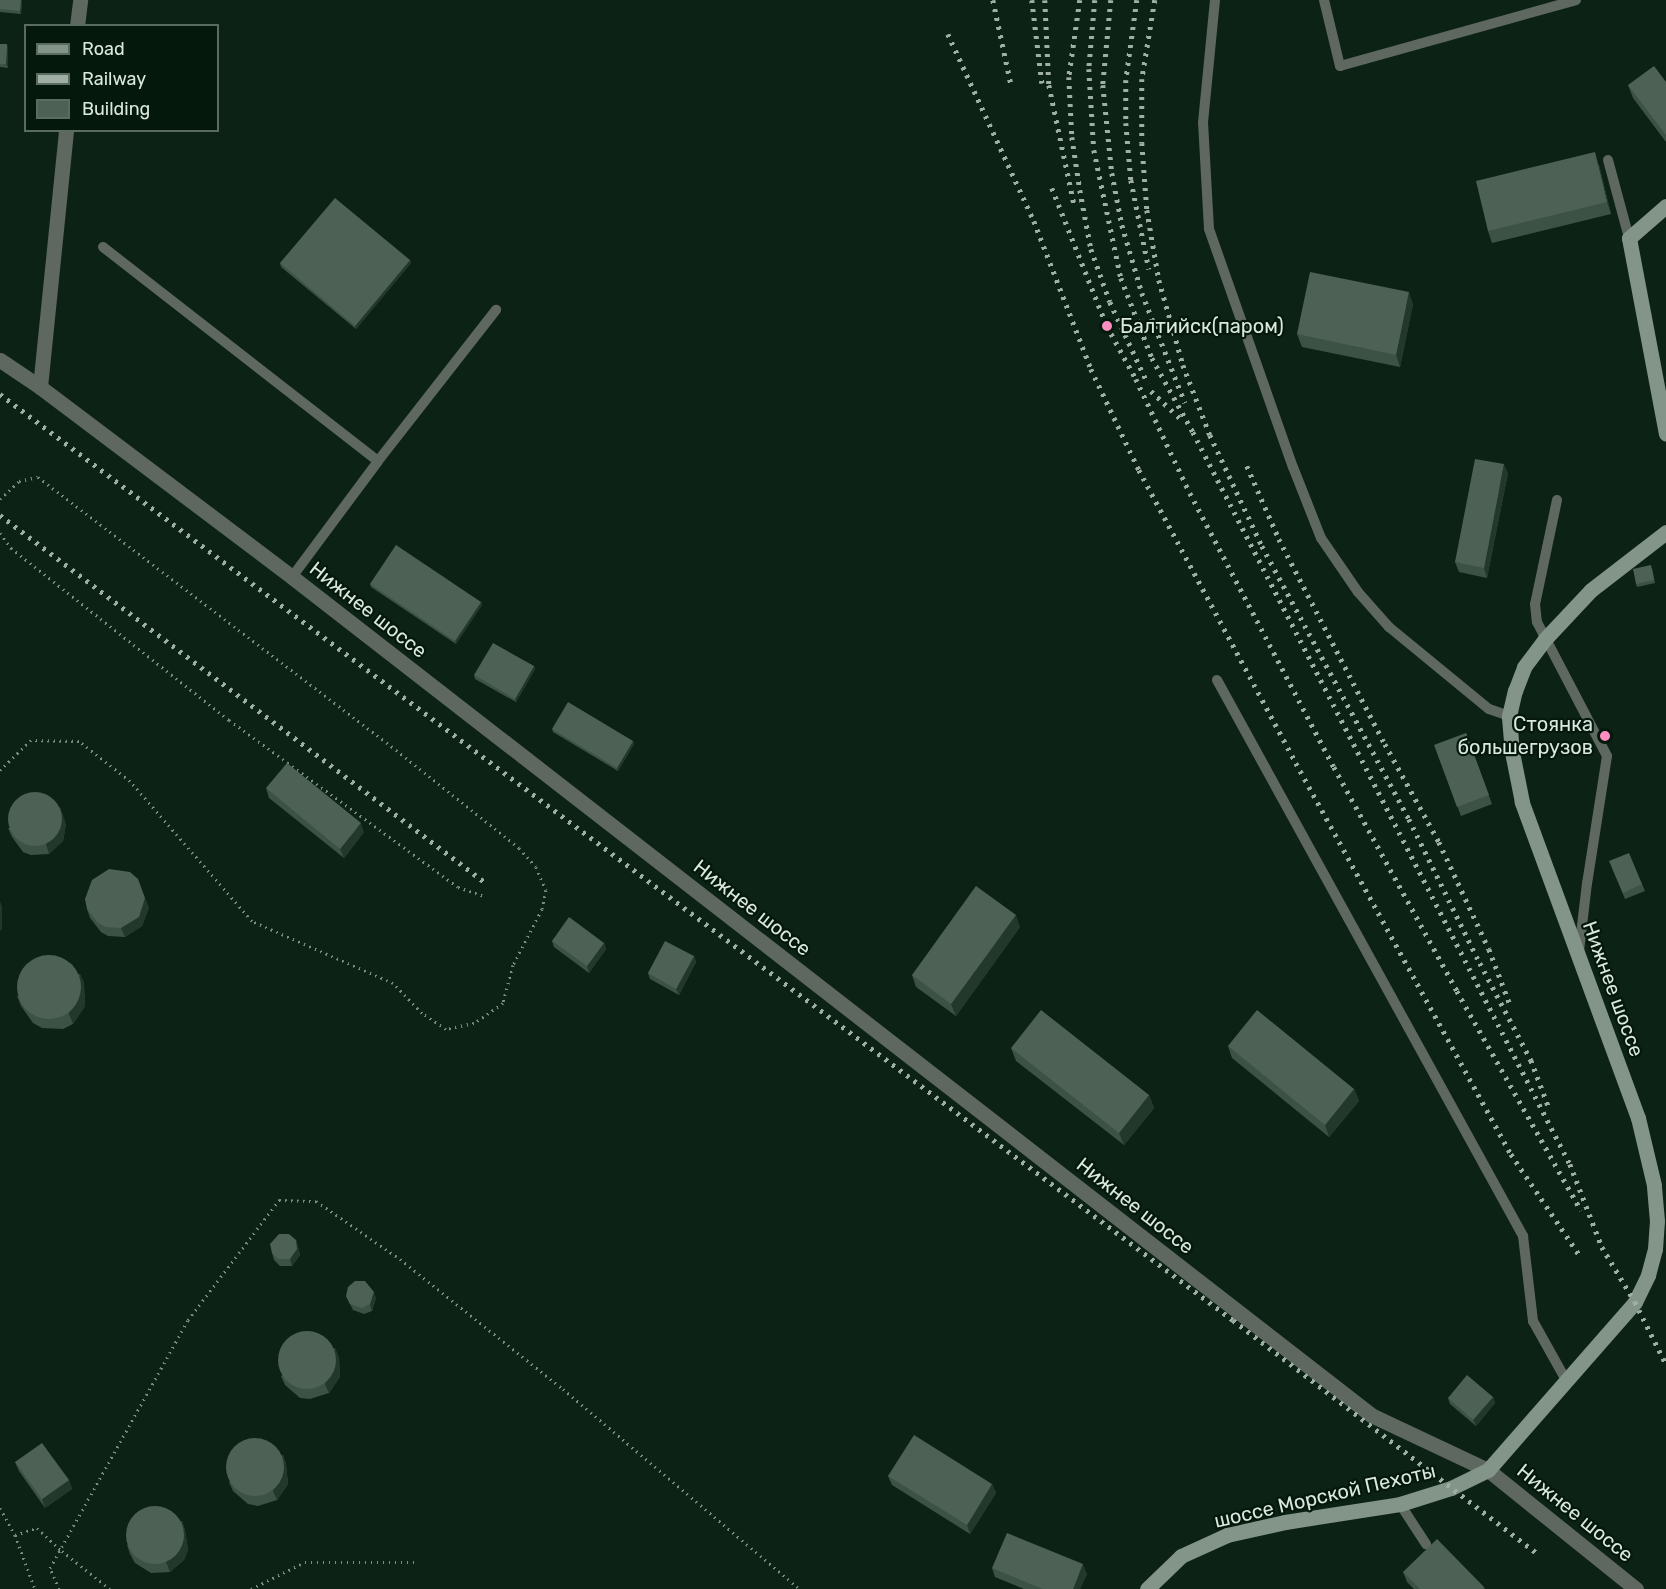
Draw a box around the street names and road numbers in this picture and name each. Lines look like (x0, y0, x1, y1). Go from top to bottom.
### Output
street label: Нижнее шоссе (304, 557, 432, 663)
street label: Нижнее шоссе (688, 855, 816, 961)
street label: Нижнее шоссе (1577, 918, 1649, 1060)
street label: Нижнее шоссе (1071, 1153, 1199, 1259)
street label: шоссе Морской Пехоты (1212, 1459, 1438, 1533)
street label: Нижнее шоссе (1512, 1459, 1638, 1567)

